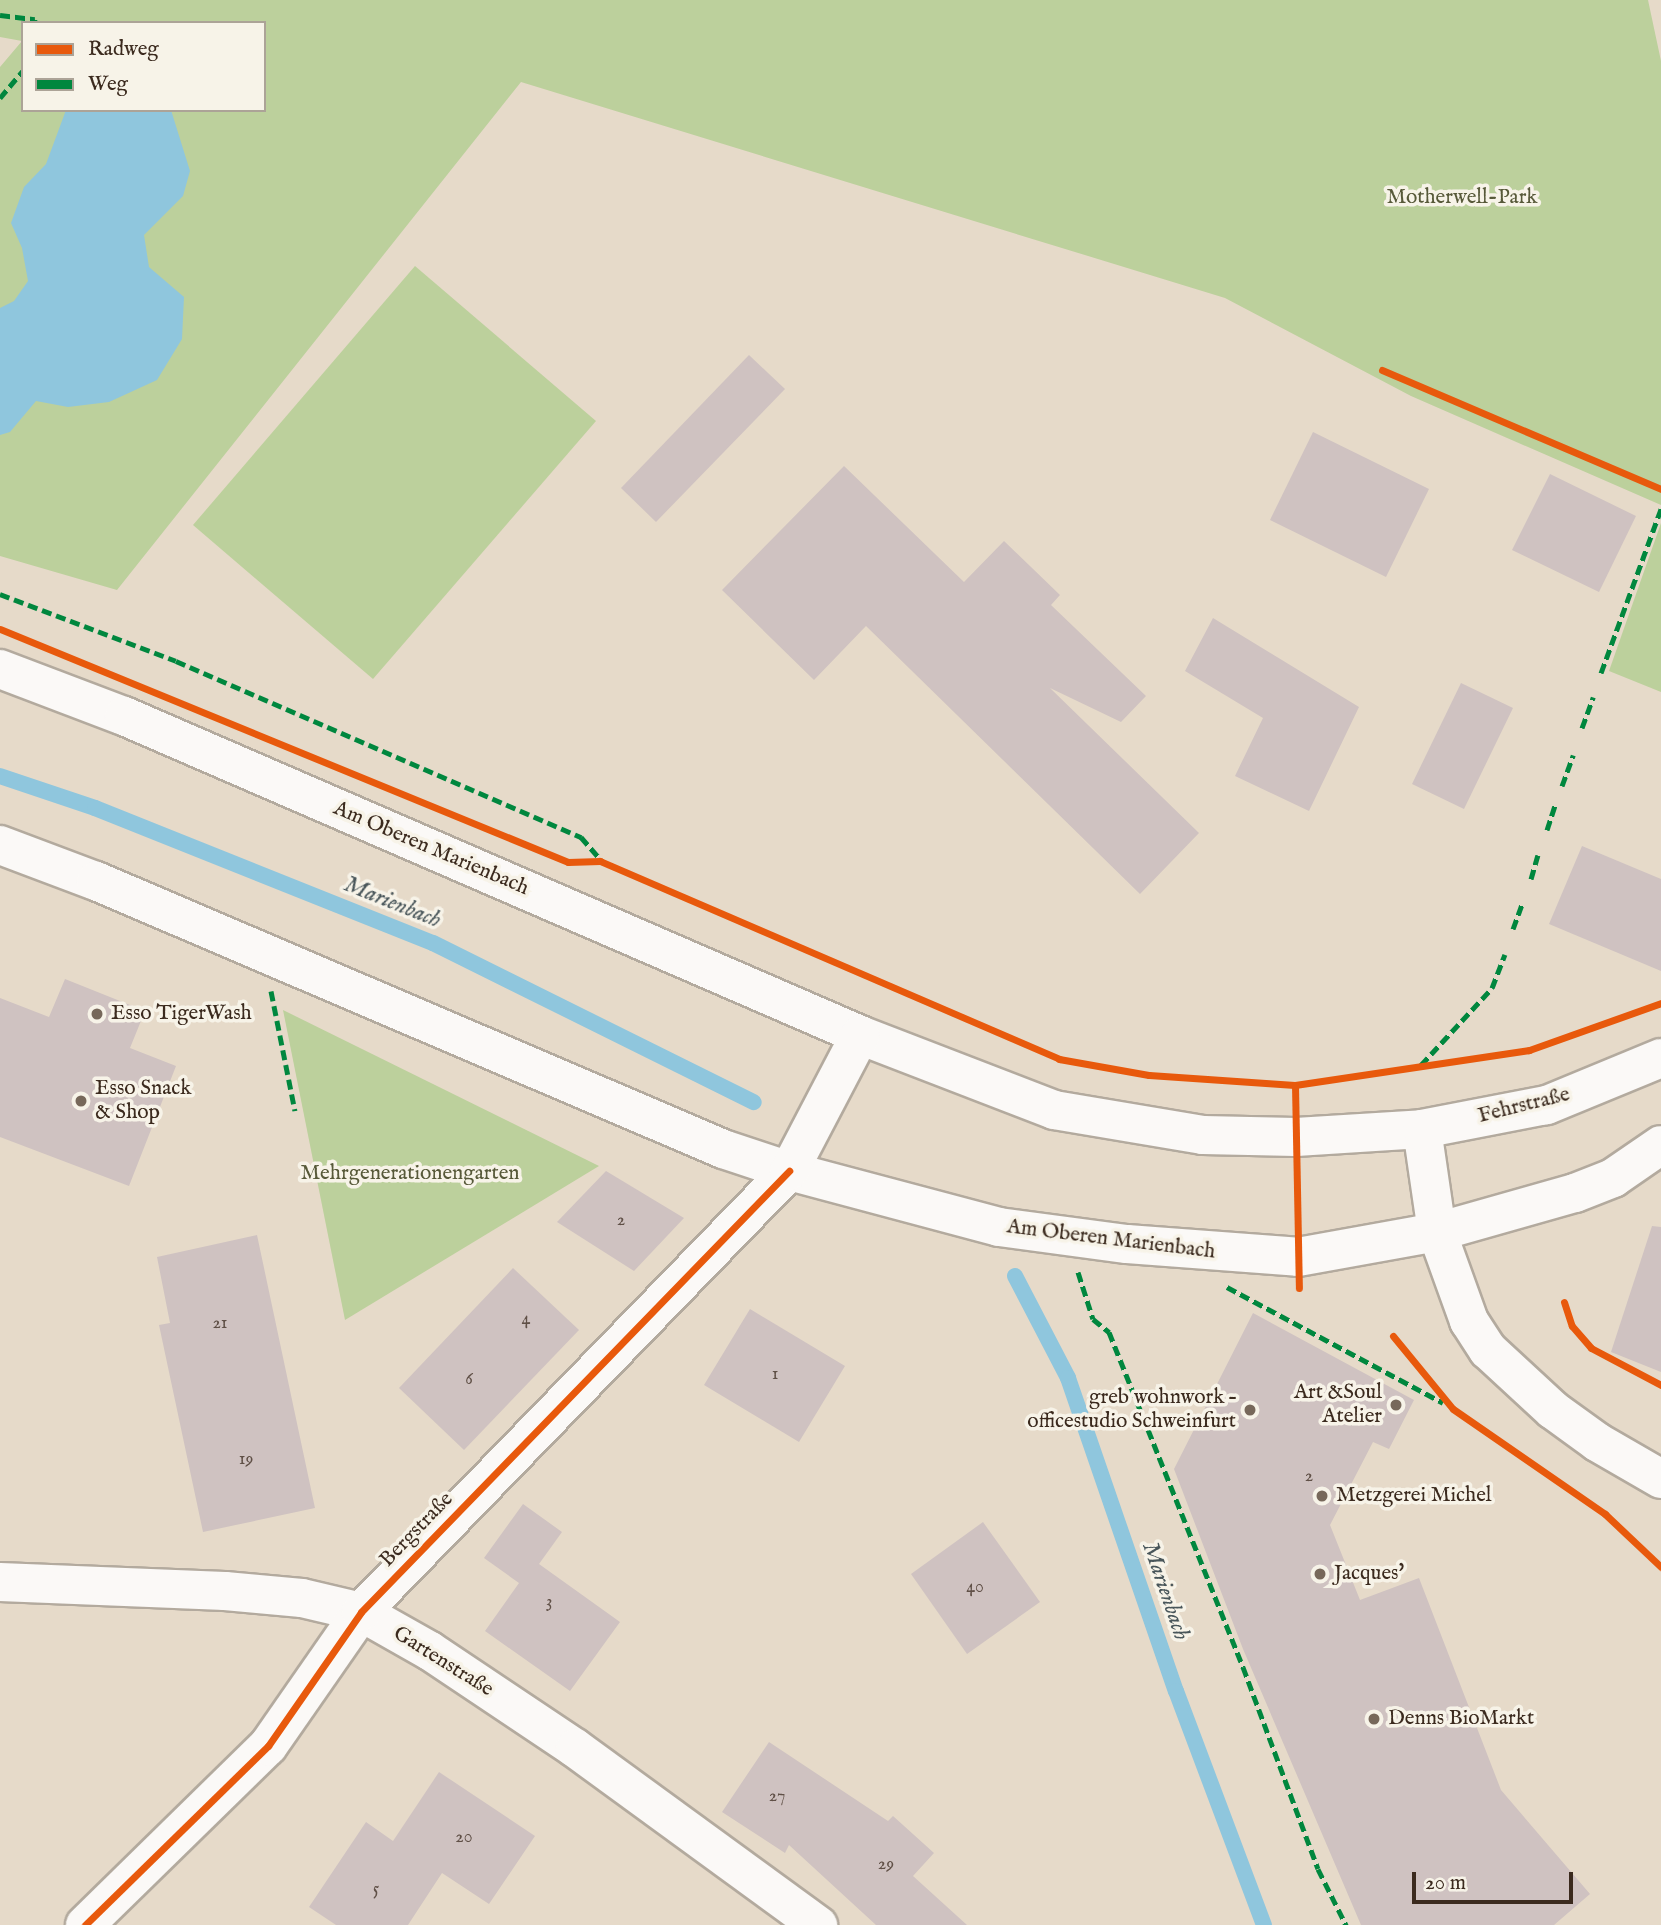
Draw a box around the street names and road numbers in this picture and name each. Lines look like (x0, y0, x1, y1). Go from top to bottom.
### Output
street label: Am Oberen Marienbach (330, 796, 532, 902)
street label: Fehrstraße (1476, 1082, 1572, 1130)
street label: Am Oberen Marienbach (1005, 1215, 1217, 1265)
street label: Bergstraße (375, 1487, 459, 1573)
street label: Gartenstraße (388, 1621, 498, 1703)

